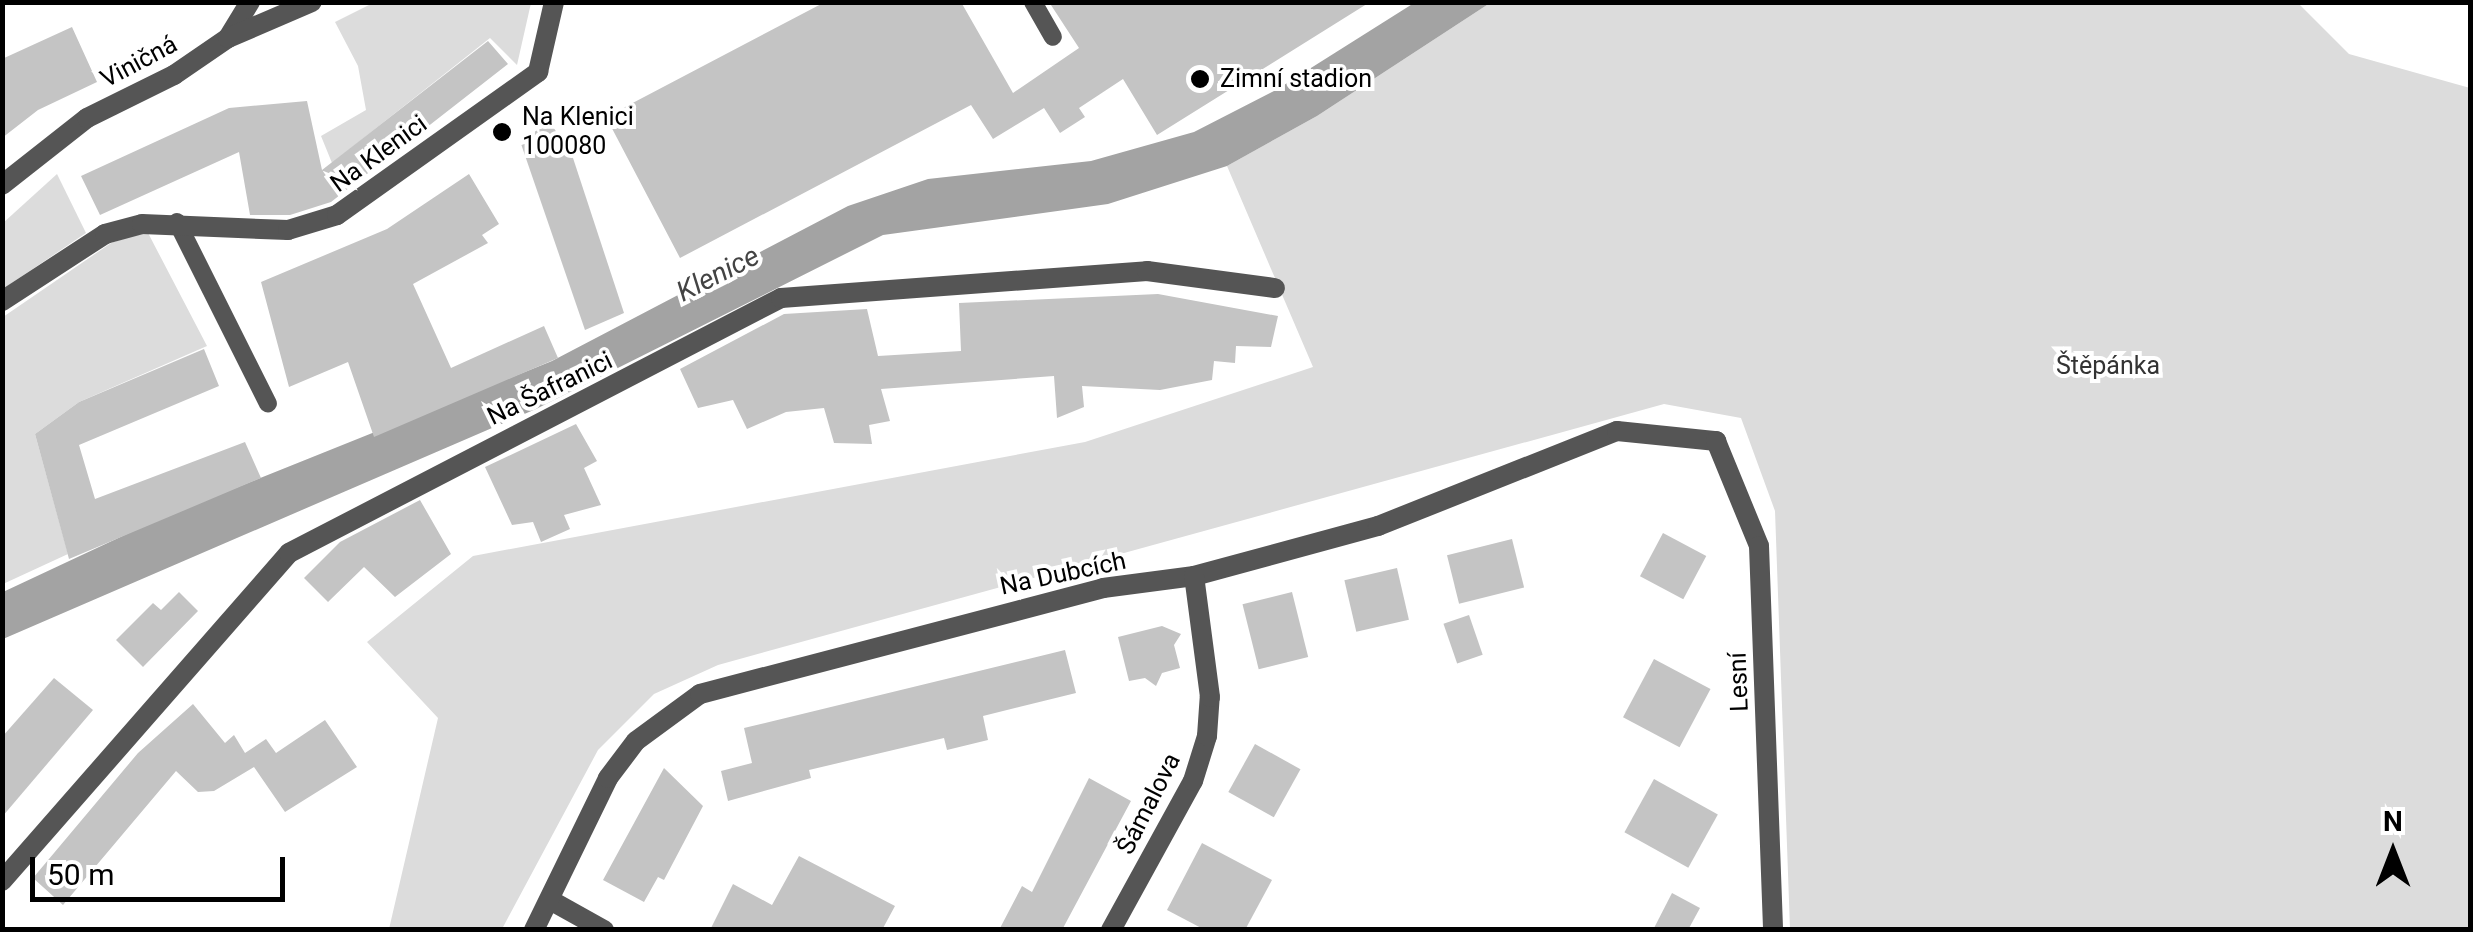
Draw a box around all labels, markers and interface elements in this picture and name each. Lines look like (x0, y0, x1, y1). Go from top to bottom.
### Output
street label: Viničná (96, 29, 182, 95)
place label: Zimní stadion (1220, 64, 1372, 94)
marker: Zimní stadion (1189, 68, 1211, 90)
place label: Na Klenici 100080 (522, 103, 634, 162)
street label: Na Klenici (325, 109, 433, 199)
marker: Na Klenici 100080 (491, 121, 513, 143)
water label: Klenice (671, 239, 765, 309)
street label: Na Šafranici (483, 346, 617, 432)
park label: Štěpánka (2056, 351, 2160, 381)
street label: Na Dubcích (997, 546, 1129, 602)
street label: Lesní (1723, 652, 1755, 712)
street label: Šámalova (1111, 748, 1187, 860)
north arrow (2343, 802, 2443, 902)
text: N (2383, 805, 2403, 838)
scale bar (35, 837, 290, 899)
text: 50 m (47, 857, 114, 892)

